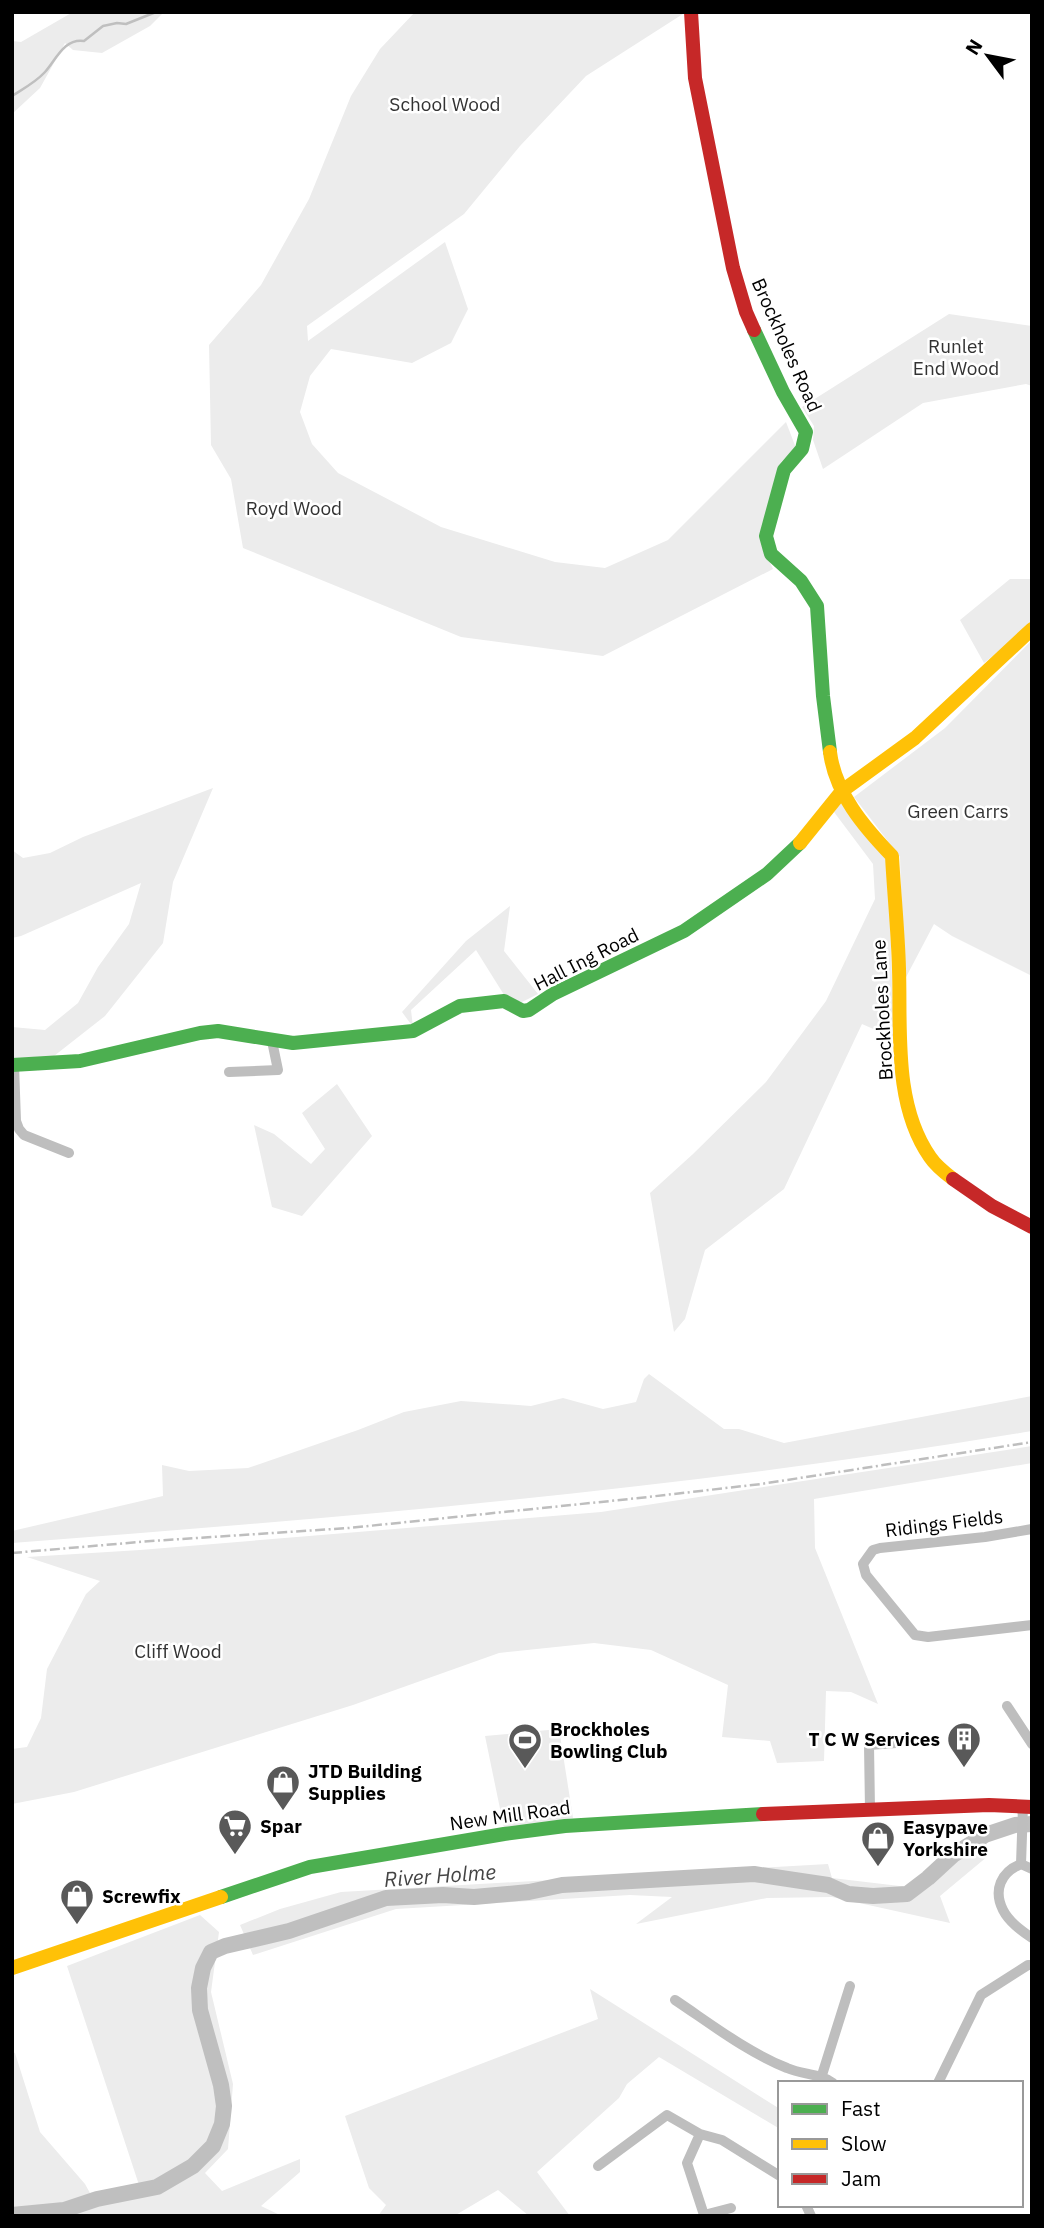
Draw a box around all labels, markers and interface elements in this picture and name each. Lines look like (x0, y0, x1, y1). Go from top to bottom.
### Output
north arrow (953, 21, 1023, 91)
text: N (960, 35, 987, 59)
park label: School Wood (389, 92, 501, 116)
street label: Brockholes Road (747, 274, 827, 416)
park label: Runlet End Wood (913, 334, 999, 380)
park label: Royd Wood (246, 496, 342, 520)
park label: Green Carrs (907, 799, 1009, 823)
street label: Hall Ing Road (529, 922, 643, 996)
street label: Brockholes Lane (866, 939, 898, 1081)
street label: Ridings Fields (884, 1504, 1004, 1542)
park label: Cliff Wood (134, 1639, 222, 1663)
place label: Brockholes Bowling Club (550, 1717, 668, 1763)
building icon: T C W Services (945, 1720, 983, 1769)
sports icon: Brockholes Bowling Club (506, 1721, 544, 1770)
place label: T C W Services (809, 1727, 940, 1751)
place label: JTD Building Supplies (308, 1759, 422, 1805)
shop icon: JTD Building Supplies (264, 1763, 302, 1812)
street label: New Mill Road (448, 1795, 572, 1835)
supermarket icon: Spar (216, 1807, 254, 1856)
place label: Spar (260, 1814, 302, 1838)
place label: Easypave Yorkshire (903, 1815, 988, 1861)
shop icon: Easypave Yorkshire (859, 1819, 897, 1868)
water label: River Holme (383, 1857, 497, 1893)
shop icon: Screwfix (58, 1877, 96, 1926)
place label: Screwfix (102, 1884, 181, 1908)
legend (778, 2081, 1023, 2207)
text: Fast (841, 2094, 881, 2122)
text: Slow (841, 2129, 887, 2157)
text: Jam (841, 2164, 881, 2192)

